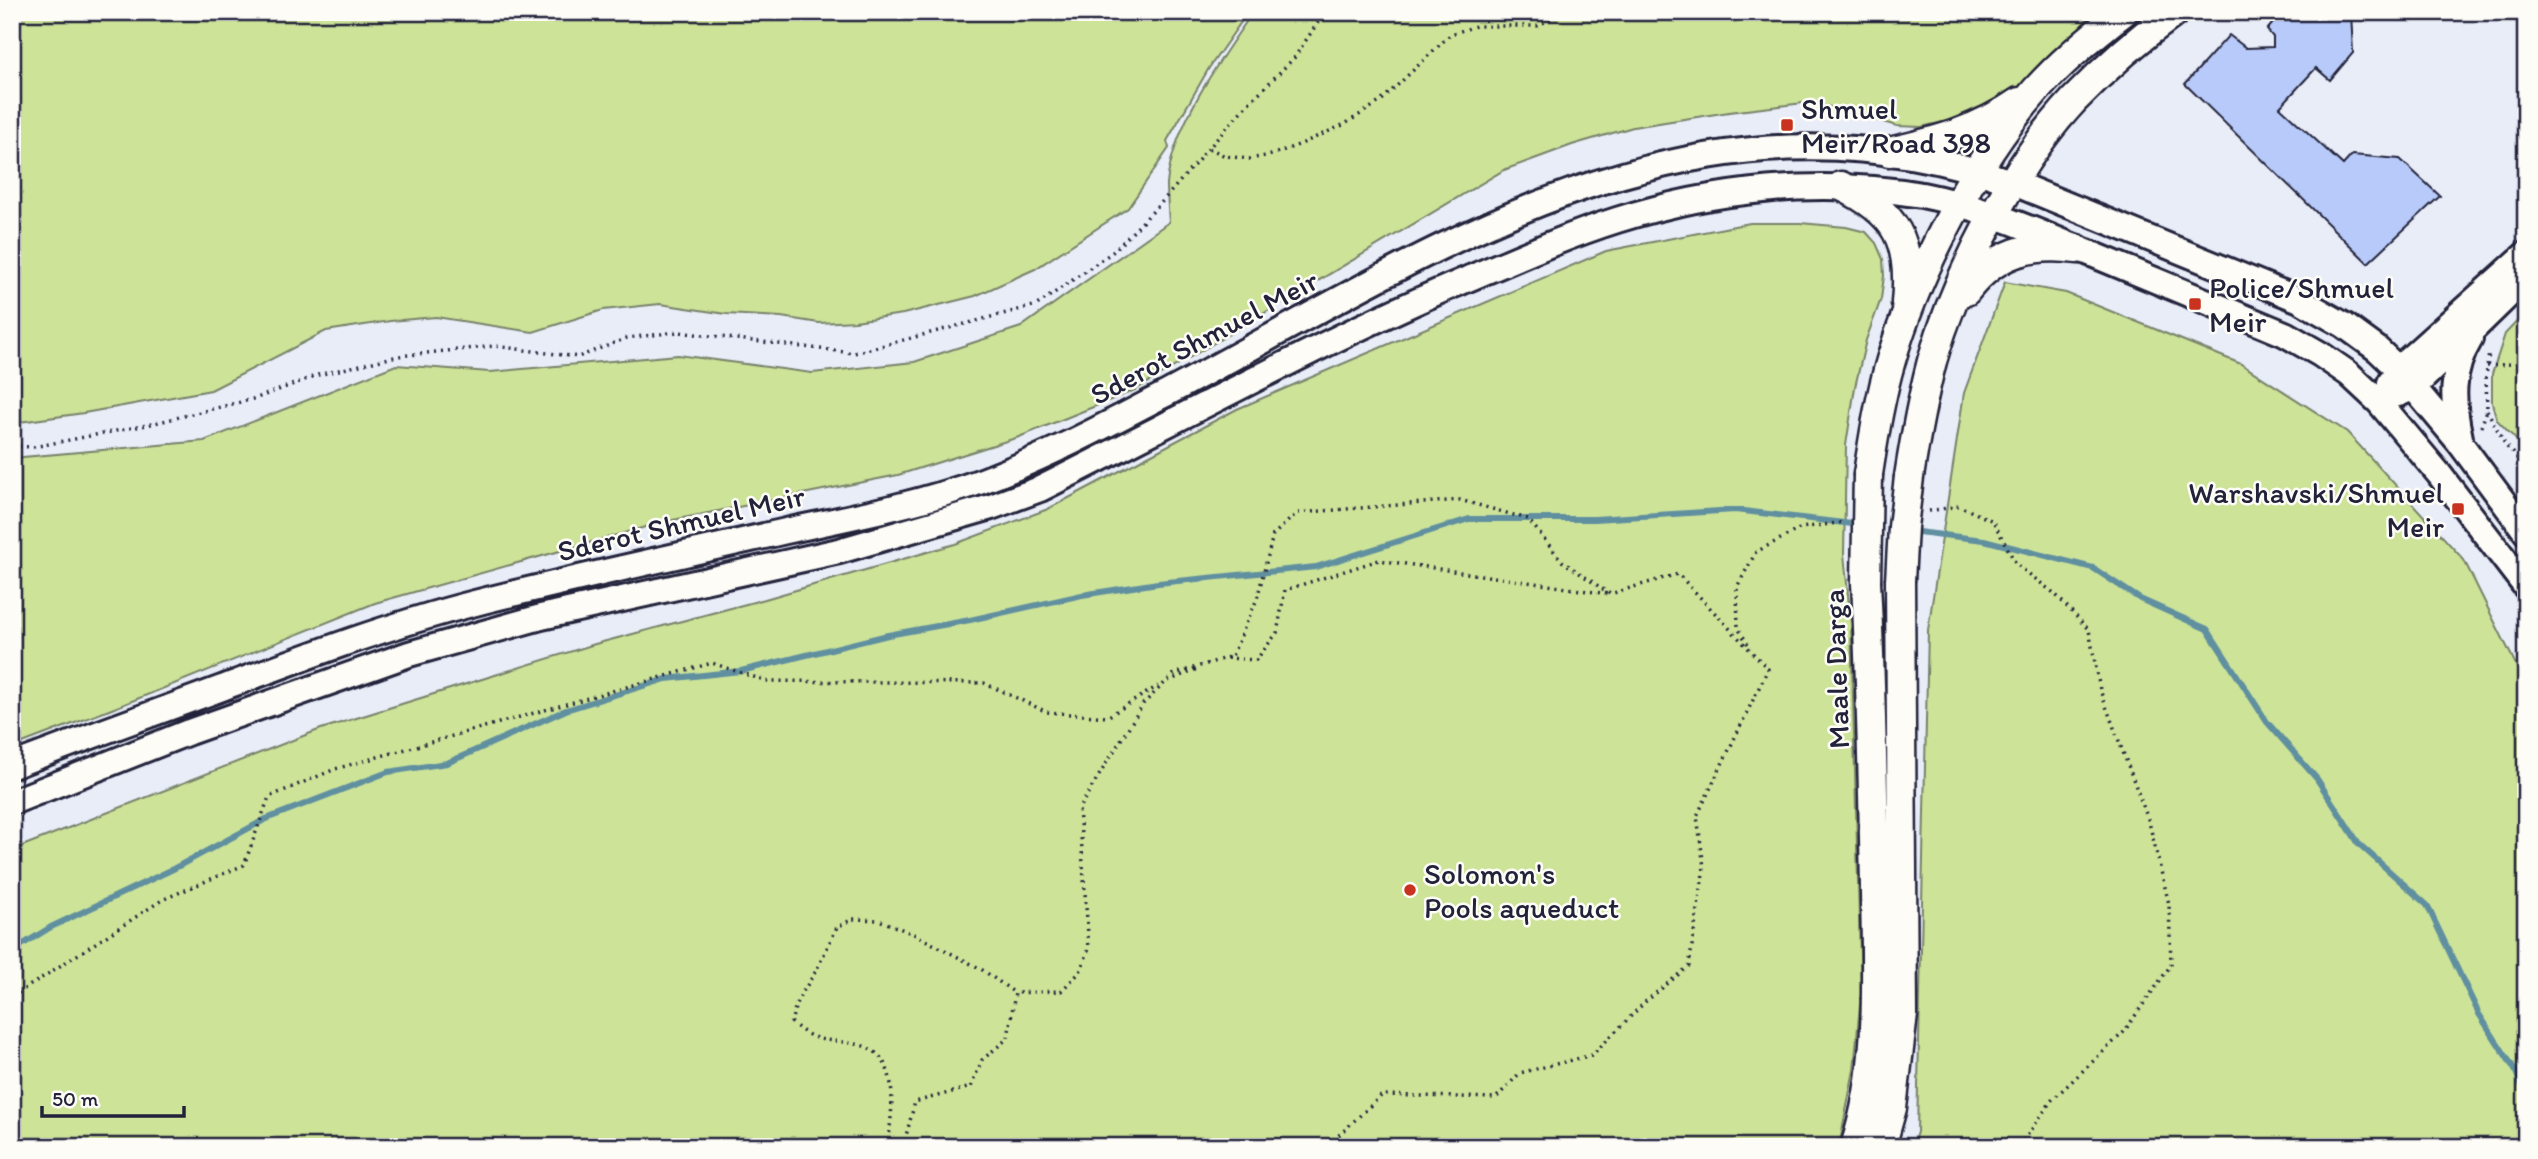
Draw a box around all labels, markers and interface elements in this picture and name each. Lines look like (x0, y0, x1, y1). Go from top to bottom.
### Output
place label: Shmuel Meir/Road 398 (1801, 90, 1991, 161)
marker: Shmuel Meir/Road 398 (1779, 117, 1795, 133)
street label: Sderot Shmuel Meir (1084, 261, 1324, 413)
place label: Police/Shmuel Meir (2209, 269, 2394, 340)
marker: Police/Shmuel Meir (2187, 296, 2203, 312)
place label: Warshavski/Shmuel Meir (2188, 474, 2444, 545)
street label: Sderot Shmuel Meir (554, 477, 808, 569)
marker: Warshavski/Shmuel Meir (2450, 501, 2466, 517)
street label: Maale Darga (1815, 588, 1857, 749)
place label: Solomon's Pools aqueduct (1424, 855, 1619, 926)
marker: Solomon's Pools aqueduct (1402, 882, 1418, 898)
scale bar (42, 1075, 184, 1119)
text: 50 m (52, 1086, 99, 1111)

